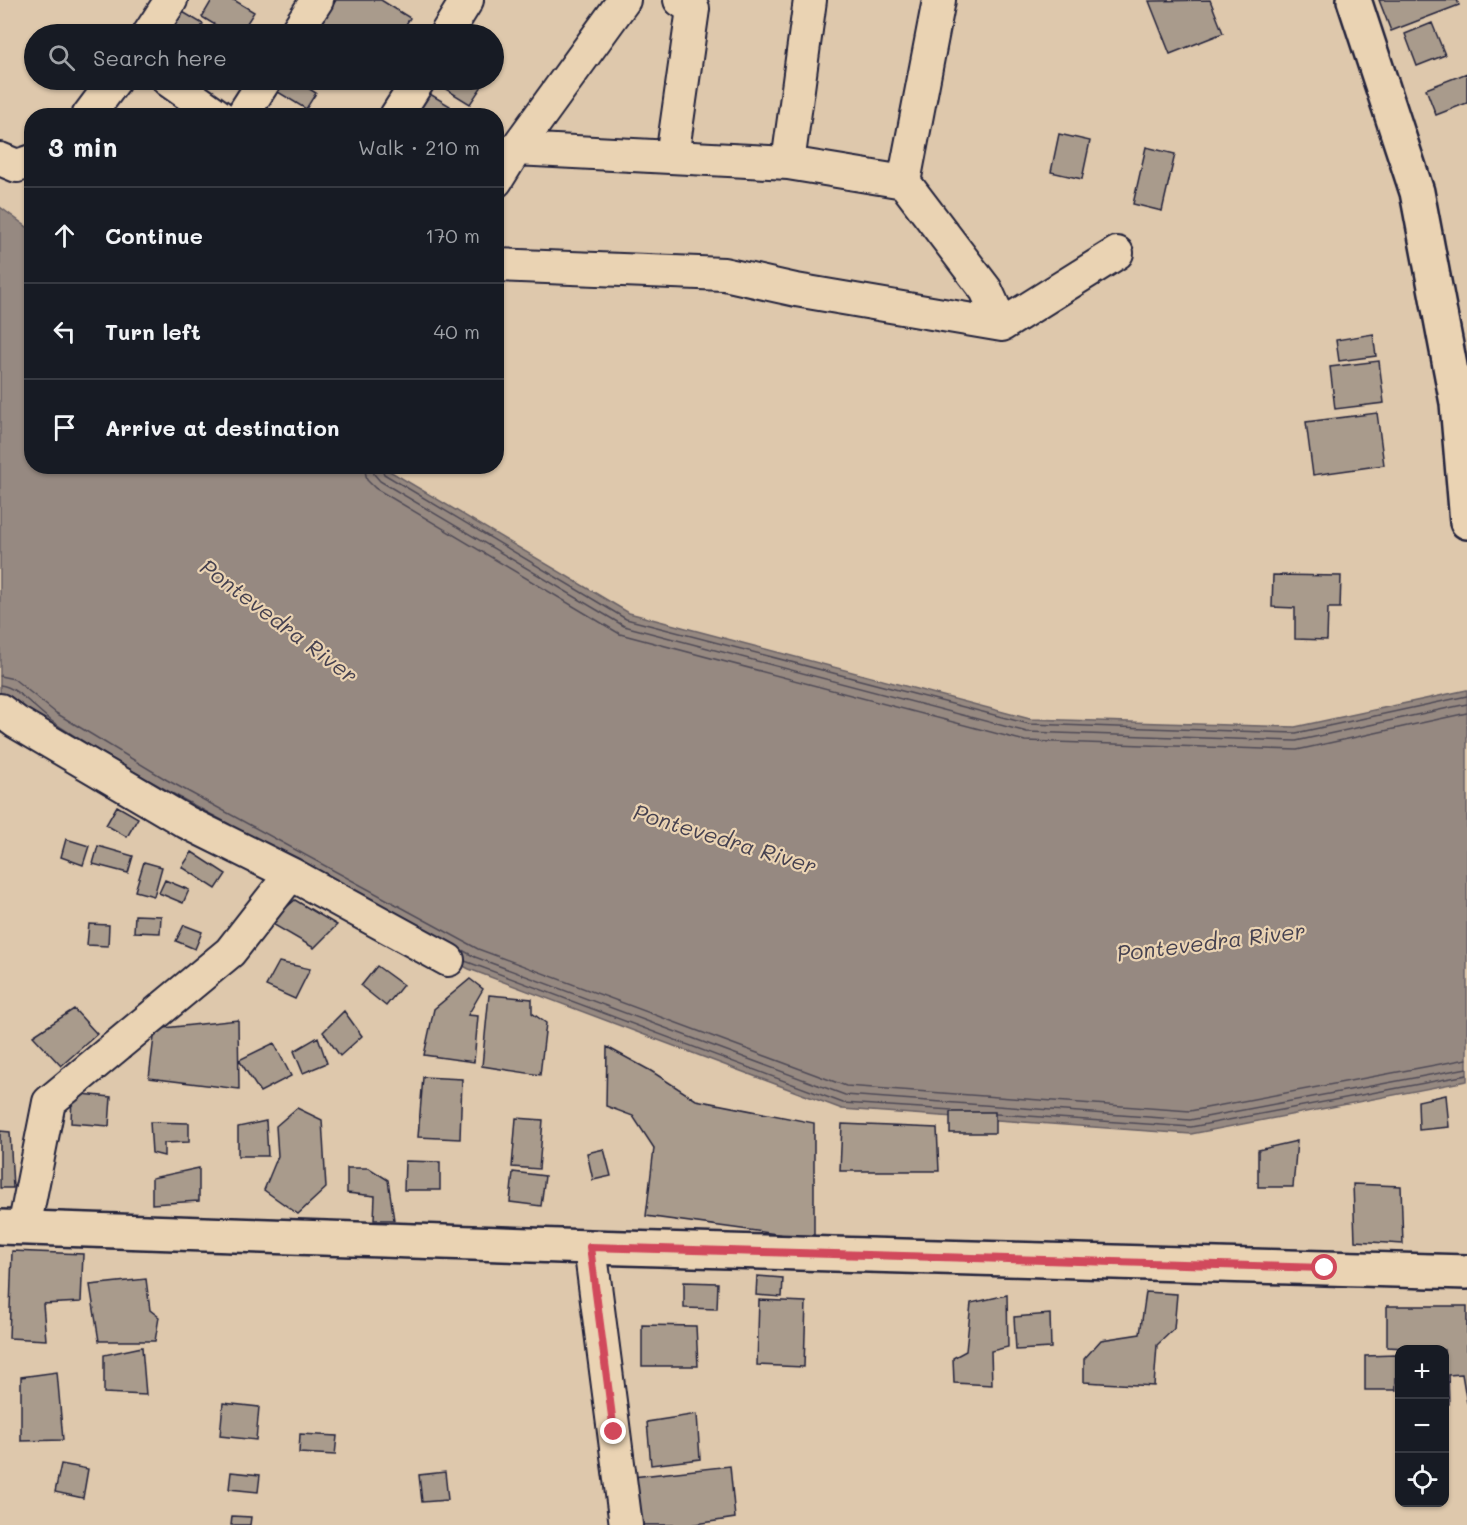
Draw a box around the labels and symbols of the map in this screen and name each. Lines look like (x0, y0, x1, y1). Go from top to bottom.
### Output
water label: Pontevedra River (195, 552, 364, 689)
water label: Pontevedra River (630, 797, 820, 880)
water label: Pontevedra River (1115, 916, 1307, 967)
route start (1311, 1254, 1337, 1280)
route end (600, 1418, 626, 1444)

